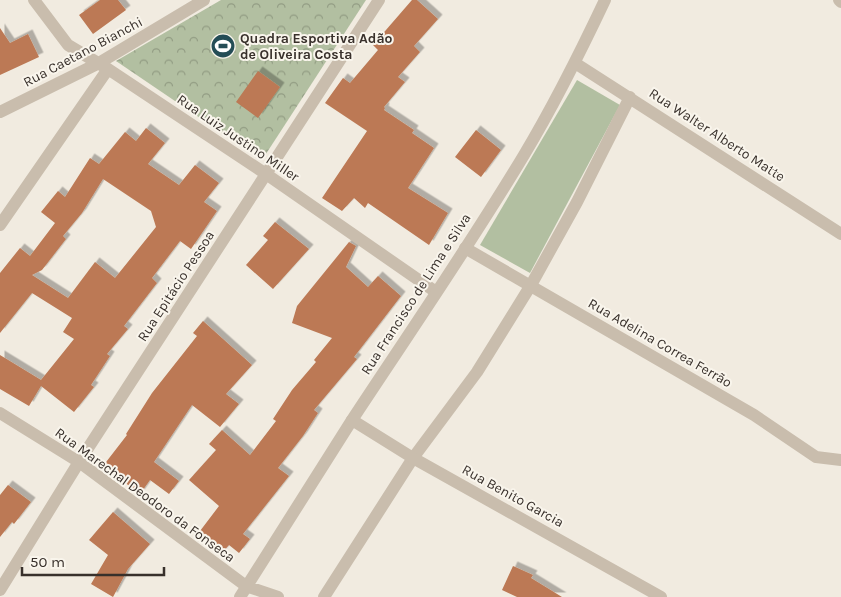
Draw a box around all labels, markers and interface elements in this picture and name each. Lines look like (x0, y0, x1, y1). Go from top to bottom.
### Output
street label: Rua Caetano Bianchi (20, 13, 146, 91)
place label: Quadra Esportiva Adão de Oliveira Costa (240, 30, 393, 63)
sports icon: Quadra Esportiva Adão de Oliveira Costa (210, 33, 236, 59)
street label: Rua Walter Alberto Matte (646, 85, 788, 185)
street label: Rua Luiz Justino Miller (174, 91, 303, 186)
street label: Rua Francisco de Lima e Silva (357, 210, 475, 378)
street label: Rua Epitácio Pessoa (134, 227, 218, 345)
street label: Rua Adelina Correa Ferrão (585, 295, 735, 391)
street label: Rua Marechal Deodoro da Fonseca (52, 424, 238, 566)
street label: Rua Benito Garcia (459, 461, 567, 531)
scale bar (22, 544, 165, 576)
text: 50 m (30, 553, 65, 571)

